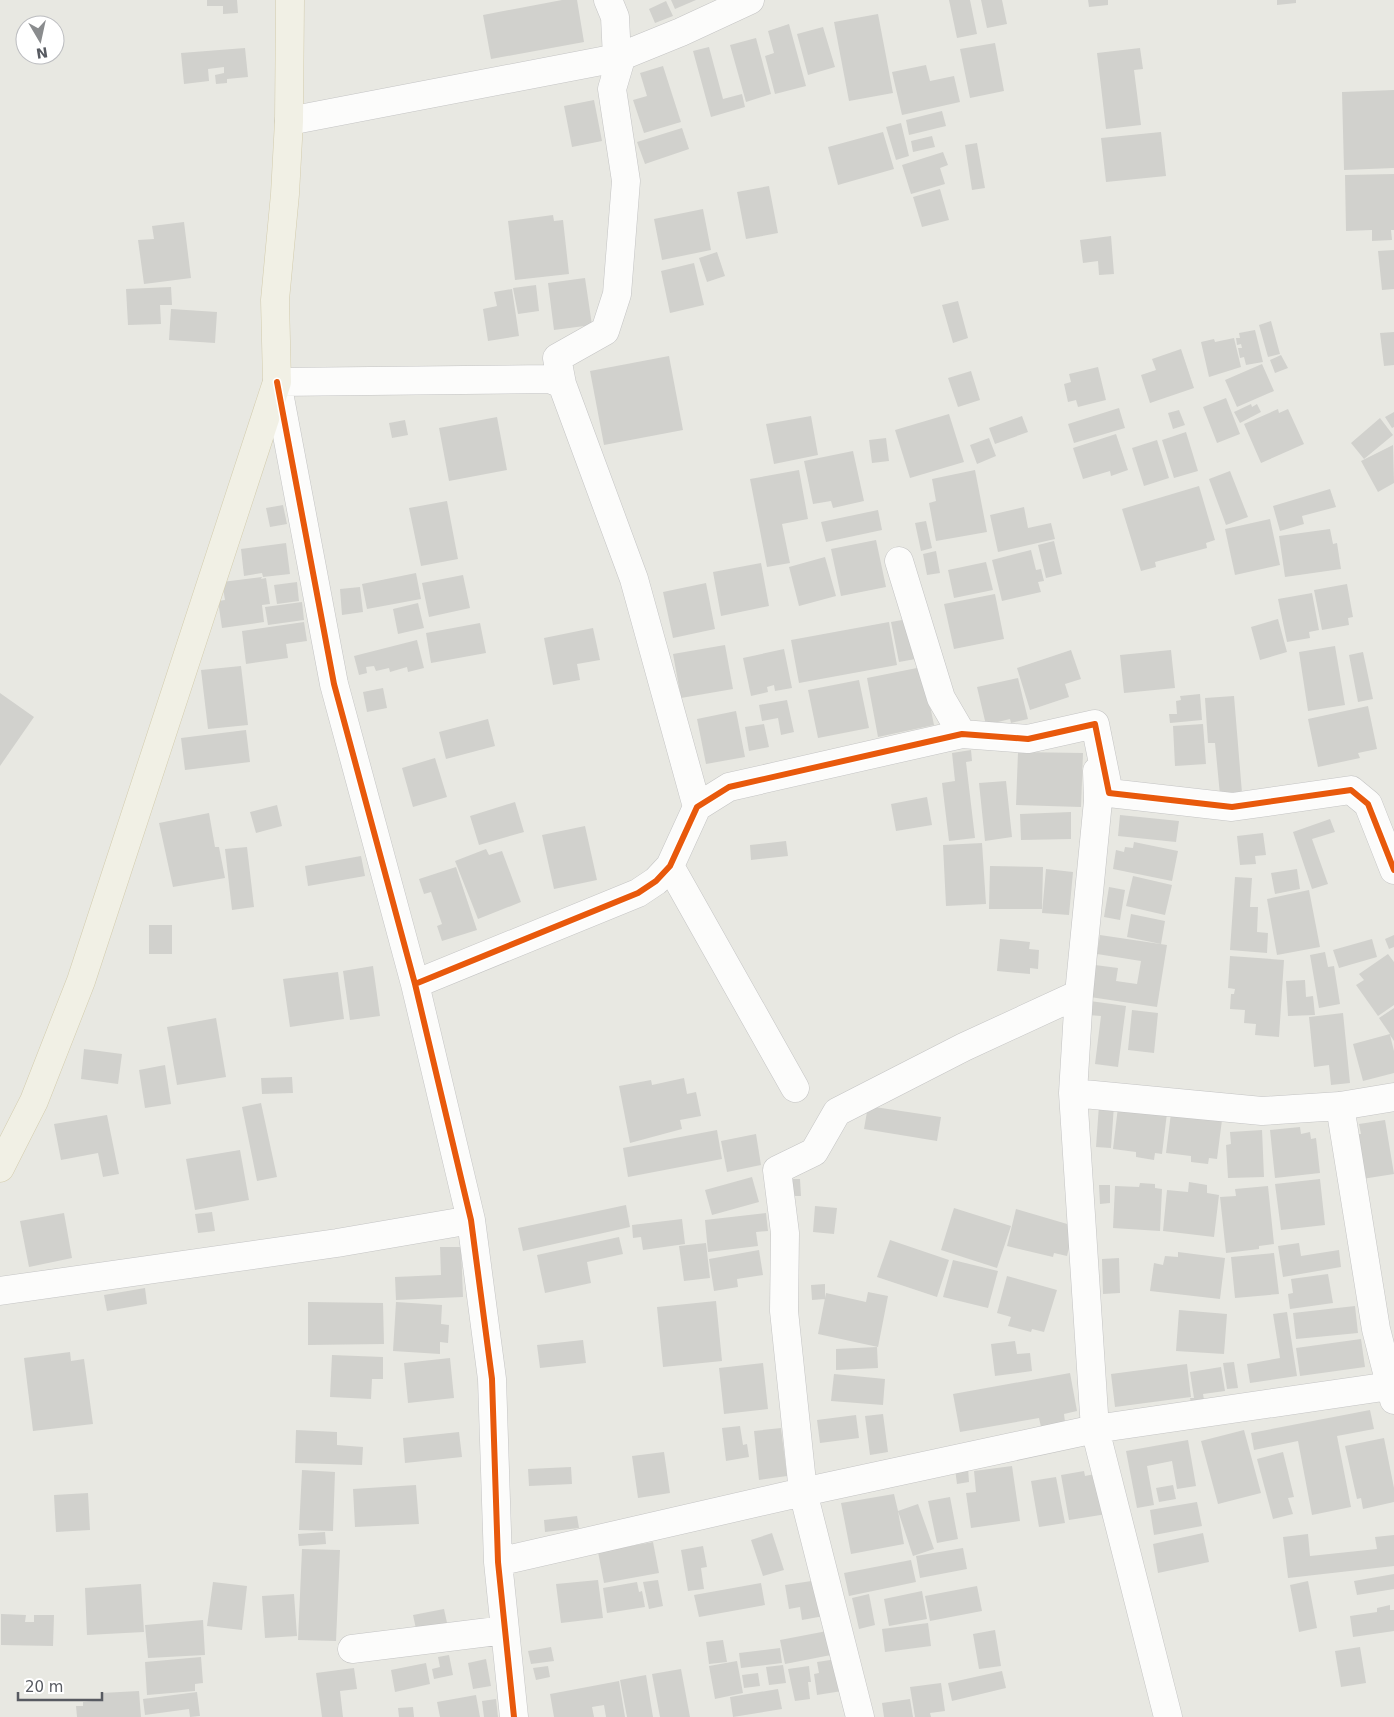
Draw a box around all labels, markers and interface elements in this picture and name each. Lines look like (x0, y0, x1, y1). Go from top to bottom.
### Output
north arrow (15, 15, 65, 65)
text: N (35, 44, 49, 62)
scale bar (18, 1670, 101, 1702)
text: 20 m (25, 1678, 63, 1696)

